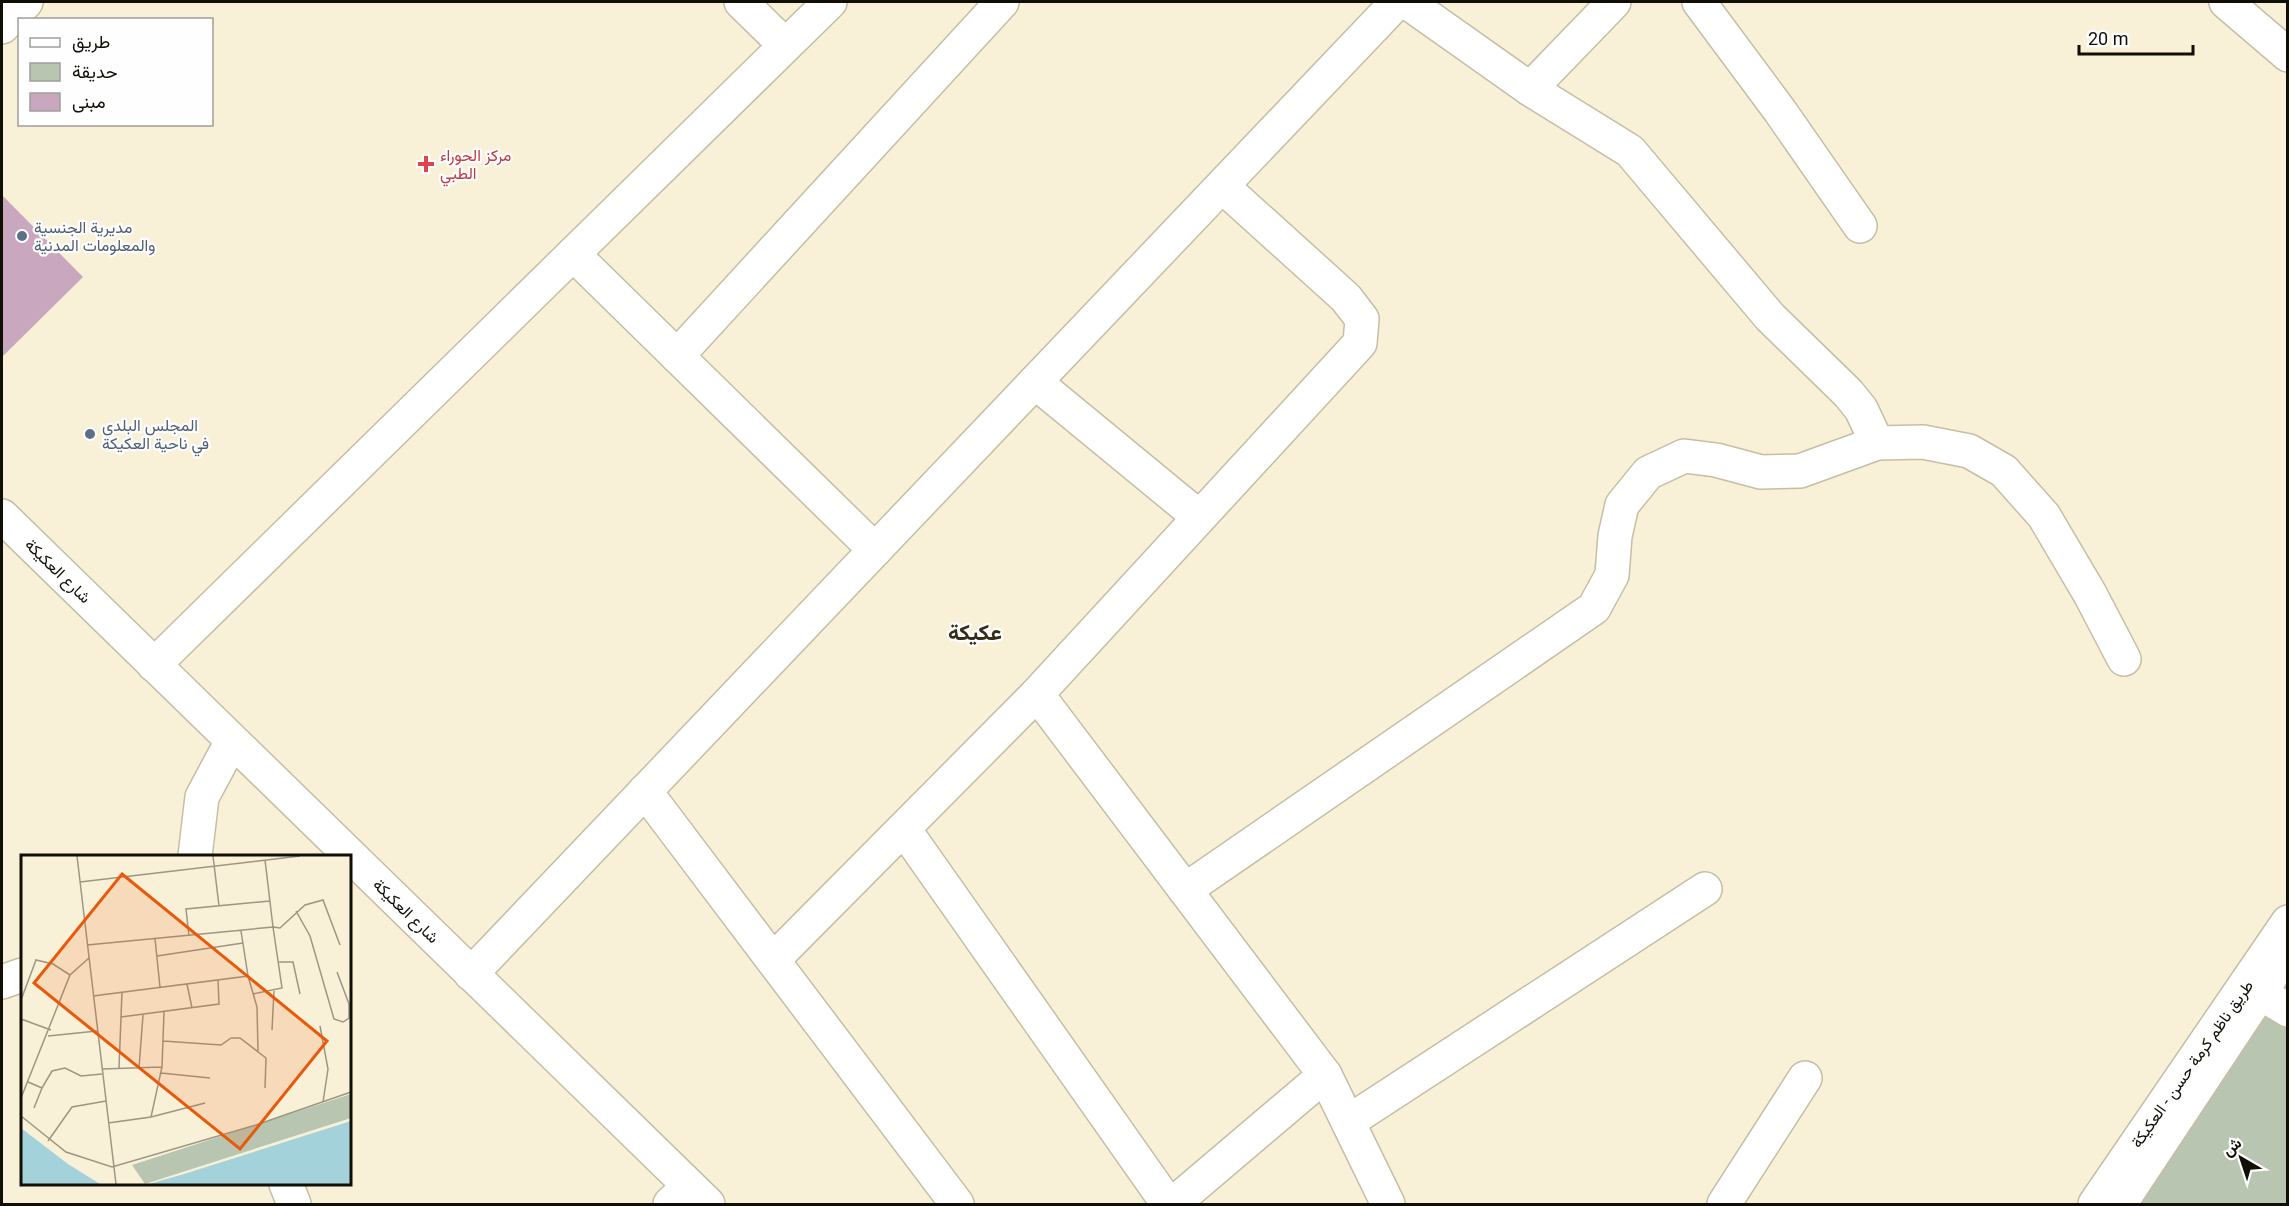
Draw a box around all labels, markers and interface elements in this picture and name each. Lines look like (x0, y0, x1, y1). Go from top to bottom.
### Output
legend (18, 18, 213, 126)
scale bar (2079, 18, 2193, 56)
text: 20 m (2088, 28, 2128, 49)
text: طريق (72, 31, 110, 53)
text: حديقة (72, 61, 118, 82)
text: مبنى (72, 91, 106, 113)
place label: مركز الحوراء الطبي (440, 146, 511, 187)
marker: مركز الحوراء الطبي (417, 155, 435, 173)
place label: مديرية الجنسية والمعلومات المدنية (34, 218, 155, 256)
marker: مديرية الجنسية والمعلومات المدنية (15, 229, 29, 243)
place label: المجلس البلدي في ناحية العكيكة (102, 416, 209, 457)
marker: المجلس البلدي في ناحية العكيكة (83, 427, 97, 441)
street label: شارع العكيكة (20, 535, 95, 608)
district label: عكيكة (948, 620, 1002, 645)
inset map (21, 855, 351, 1185)
street label: شارع العكيكة (368, 875, 443, 948)
street label: طريق ناظم كرمة حسن - العكيكة (2127, 977, 2258, 1152)
north arrow (2211, 1128, 2271, 1188)
text: ش (2218, 1133, 2245, 1160)

